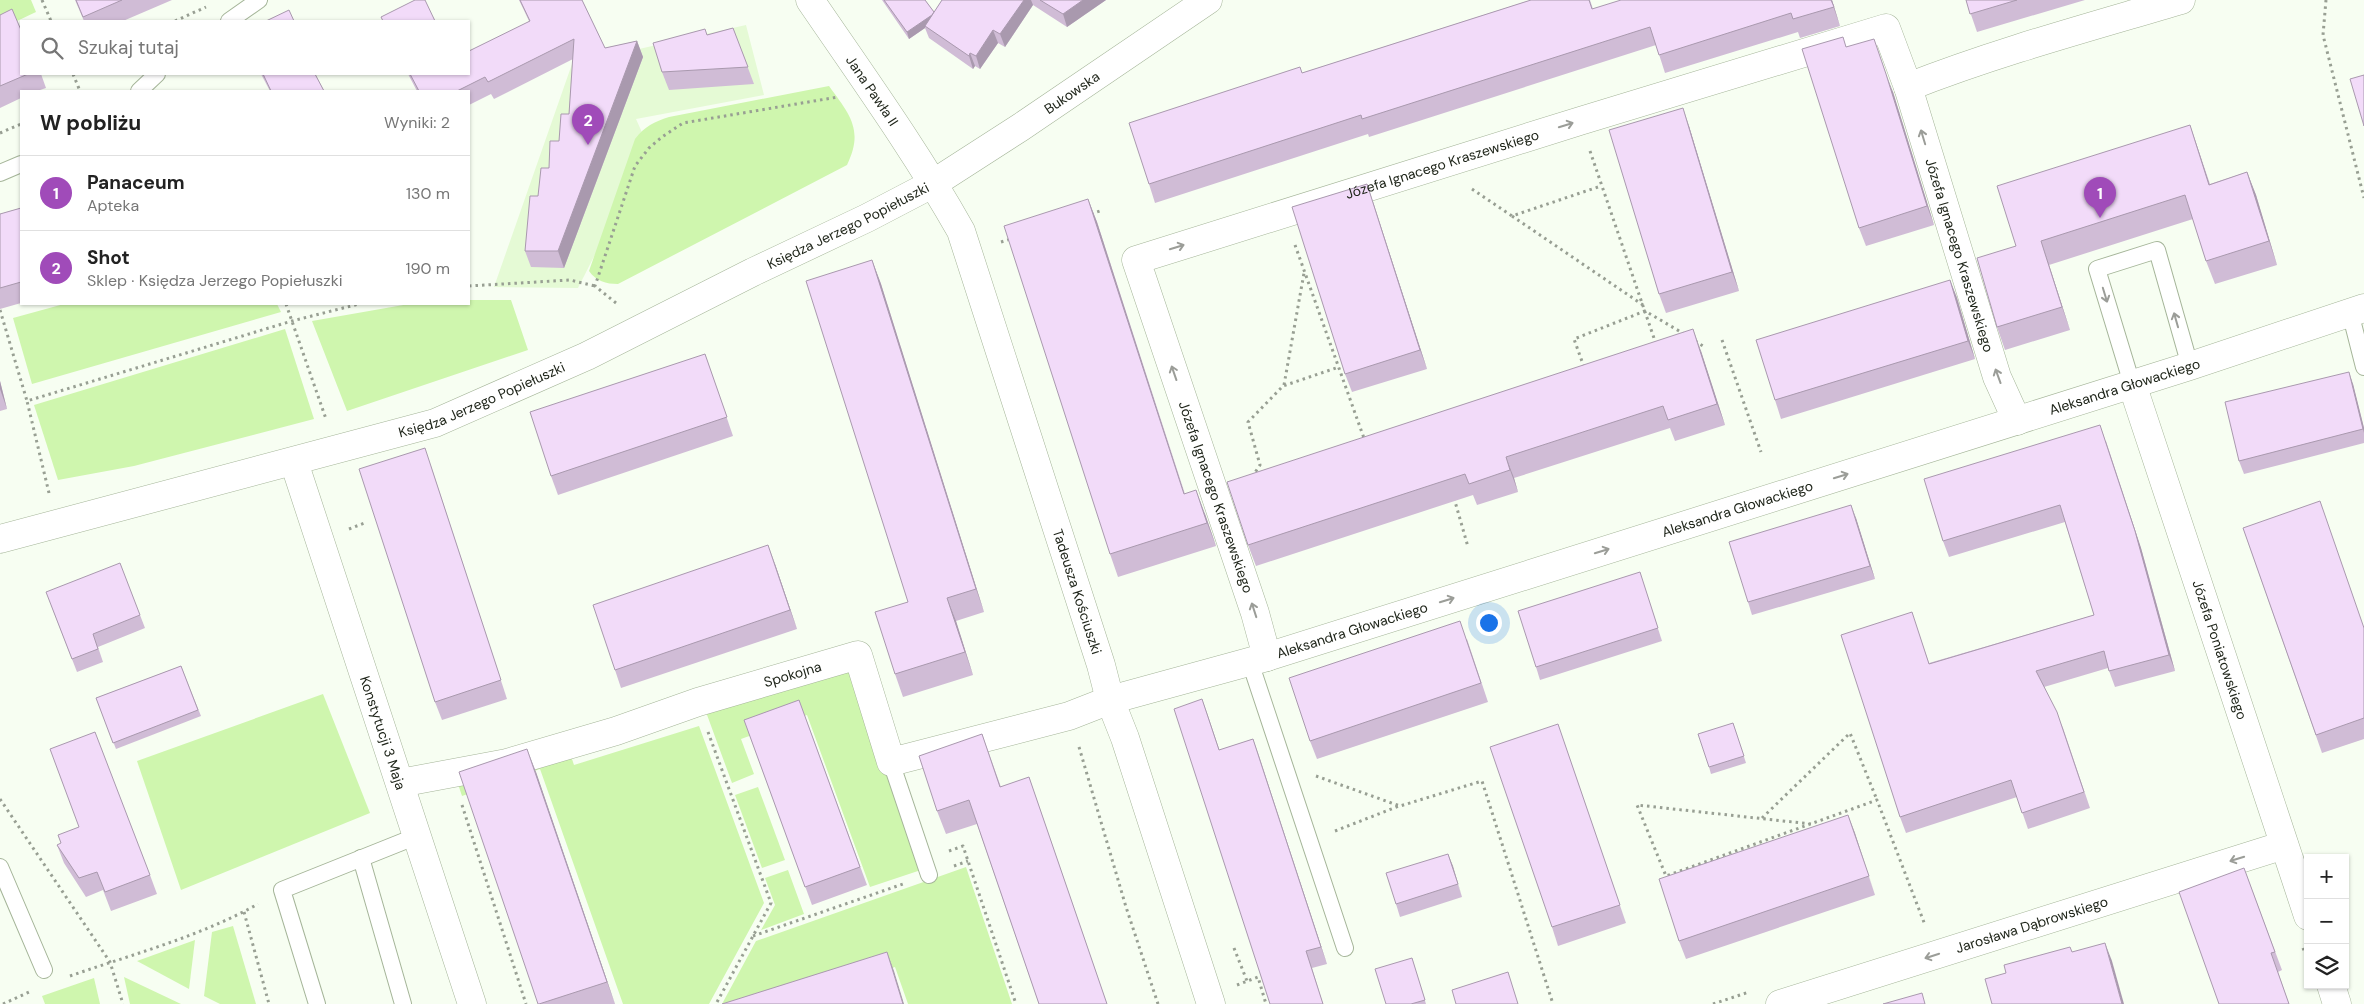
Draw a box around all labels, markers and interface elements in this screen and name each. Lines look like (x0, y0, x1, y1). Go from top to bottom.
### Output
search box (20, 20, 470, 75)
icon: search (38, 34, 66, 62)
text: Szukaj tutaj (78, 35, 179, 60)
street label: Jana Pawła II (842, 52, 903, 129)
street label: Bukowska (1041, 67, 1103, 118)
pin: 2 (572, 104, 604, 145)
text: W pobliżu (40, 109, 141, 137)
text: Wyniki: 2 (384, 112, 450, 133)
one-way arrow (1558, 120, 1573, 129)
street label: Józefa Ignacego Kraszewskiego (1343, 125, 1541, 203)
one-way arrow (1918, 130, 1928, 146)
street label: Józefa Ignacego Kraszewskiego (1921, 156, 1998, 354)
text: Panaceum (87, 170, 185, 195)
pin: 1 (2084, 177, 2116, 218)
street label: Księdza Jerzego Popiełuszki (764, 178, 932, 273)
text: 1 (53, 183, 59, 204)
text: 130 m (406, 183, 450, 204)
text: Apteka (87, 195, 139, 216)
one-way arrow (1169, 242, 1185, 251)
text: Shot (87, 245, 130, 270)
text: 2 (51, 258, 61, 279)
text: 190 m (406, 258, 450, 279)
text: Sklep · Księdza Jerzego Popiełuszki (87, 270, 343, 291)
one-way arrow (2100, 286, 2110, 302)
one-way arrow (2171, 312, 2181, 328)
street label: Aleksandra Głowackiego (2047, 354, 2203, 419)
street label: Księdza Jerzego Popiełuszki (396, 358, 568, 441)
one-way arrow (1169, 366, 1178, 381)
one-way arrow (1993, 369, 2002, 384)
street label: Józefa Ignacego Kraszewskiego (1175, 399, 1257, 595)
one-way arrow (1832, 471, 1848, 481)
street label: Aleksandra Głowackiego (1660, 476, 1815, 541)
street label: Tadeusza Kościuszki (1049, 527, 1106, 656)
one-way arrow (1594, 546, 1610, 556)
street label: Józefa Poniatowskiego (2189, 578, 2251, 722)
one-way arrow (1439, 595, 1455, 605)
street label: Aleksandra Głowackiego (1274, 598, 1430, 662)
one-way arrow (1248, 602, 1258, 618)
your location (1476, 610, 1502, 636)
street label: Spokojna (762, 657, 823, 691)
street label: Konstytucji 3 Maja (356, 674, 410, 792)
map controls (2304, 854, 2349, 989)
button: + (2304, 854, 2349, 899)
one-way arrow (2230, 855, 2246, 865)
street label: Jarosława Dąbrowskiego (1953, 892, 2110, 957)
button: − (2304, 899, 2349, 944)
button: layers (2304, 944, 2349, 989)
one-way arrow (1925, 951, 1941, 961)

